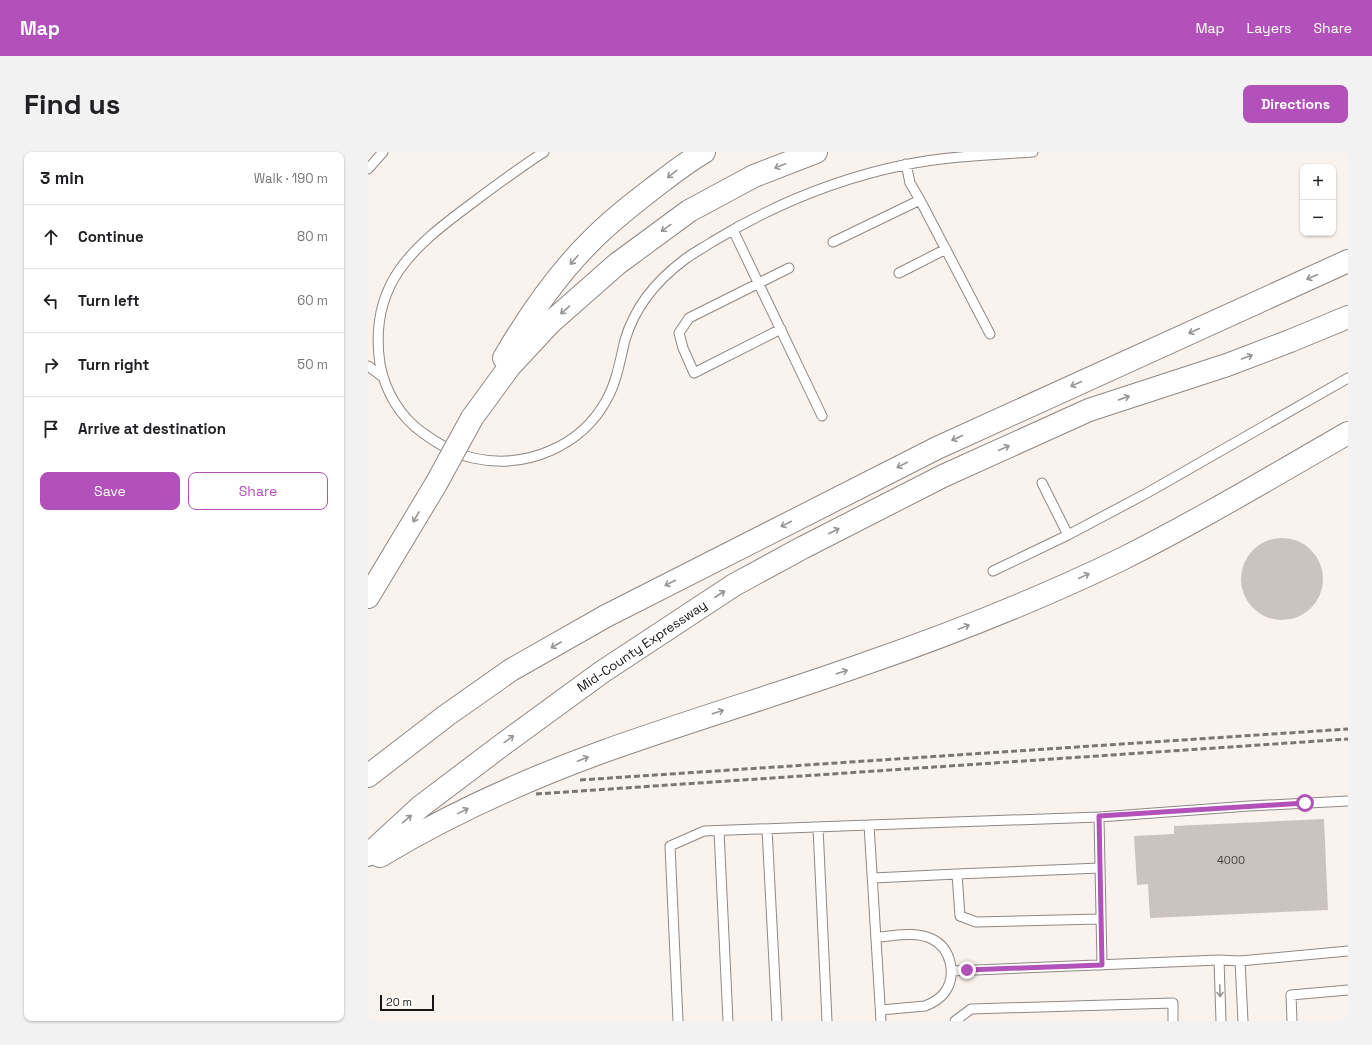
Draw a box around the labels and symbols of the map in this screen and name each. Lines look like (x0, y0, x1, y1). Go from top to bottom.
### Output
one-way arrow (774, 163, 786, 170)
one-way arrow (666, 170, 677, 178)
one-way arrow (661, 224, 672, 233)
one-way arrow (570, 254, 579, 265)
one-way arrow (1307, 274, 1319, 281)
one-way arrow (560, 305, 570, 315)
one-way arrow (1189, 327, 1201, 335)
one-way arrow (1241, 353, 1253, 361)
one-way arrow (1070, 381, 1082, 389)
one-way arrow (1117, 394, 1129, 402)
one-way arrow (952, 435, 964, 442)
one-way arrow (997, 444, 1009, 451)
one-way arrow (896, 462, 908, 470)
one-way arrow (411, 511, 419, 523)
one-way arrow (780, 521, 792, 528)
one-way arrow (828, 527, 840, 535)
one-way arrow (1077, 572, 1089, 579)
one-way arrow (664, 580, 676, 587)
one-way arrow (714, 590, 725, 598)
street label: Mid-County Expressway (574, 596, 710, 696)
one-way arrow (957, 622, 969, 630)
one-way arrow (550, 641, 562, 649)
one-way arrow (835, 668, 848, 675)
one-way arrow (712, 708, 725, 715)
one-way arrow (504, 735, 515, 743)
one-way arrow (576, 755, 588, 763)
route start (1296, 794, 1314, 812)
one-way arrow (457, 806, 469, 814)
one-way arrow (401, 815, 412, 824)
house number: 4000 (1217, 853, 1245, 867)
route end (958, 961, 976, 979)
one-way arrow (1217, 984, 1224, 997)
scale bar (380, 993, 434, 1012)

